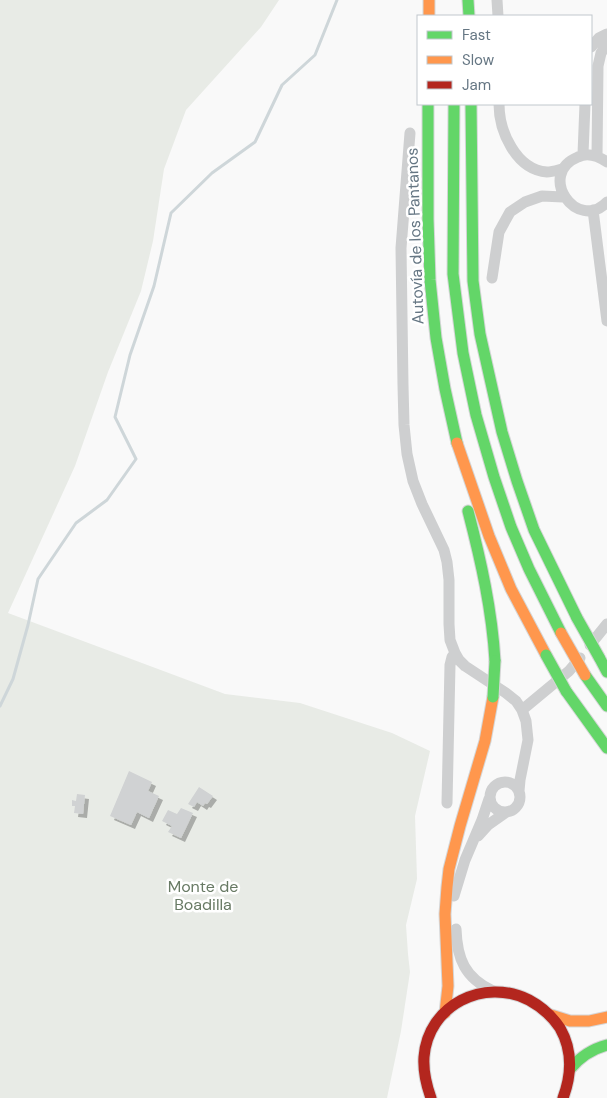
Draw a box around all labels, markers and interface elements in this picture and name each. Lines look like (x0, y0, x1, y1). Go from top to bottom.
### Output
legend (417, 15, 592, 105)
text: Fast (462, 25, 491, 45)
text: Slow (462, 50, 495, 70)
text: Jam (462, 75, 491, 95)
street label: Autovía de los Pantanos (401, 147, 429, 325)
park label: Monte de Boadilla (168, 876, 238, 915)

